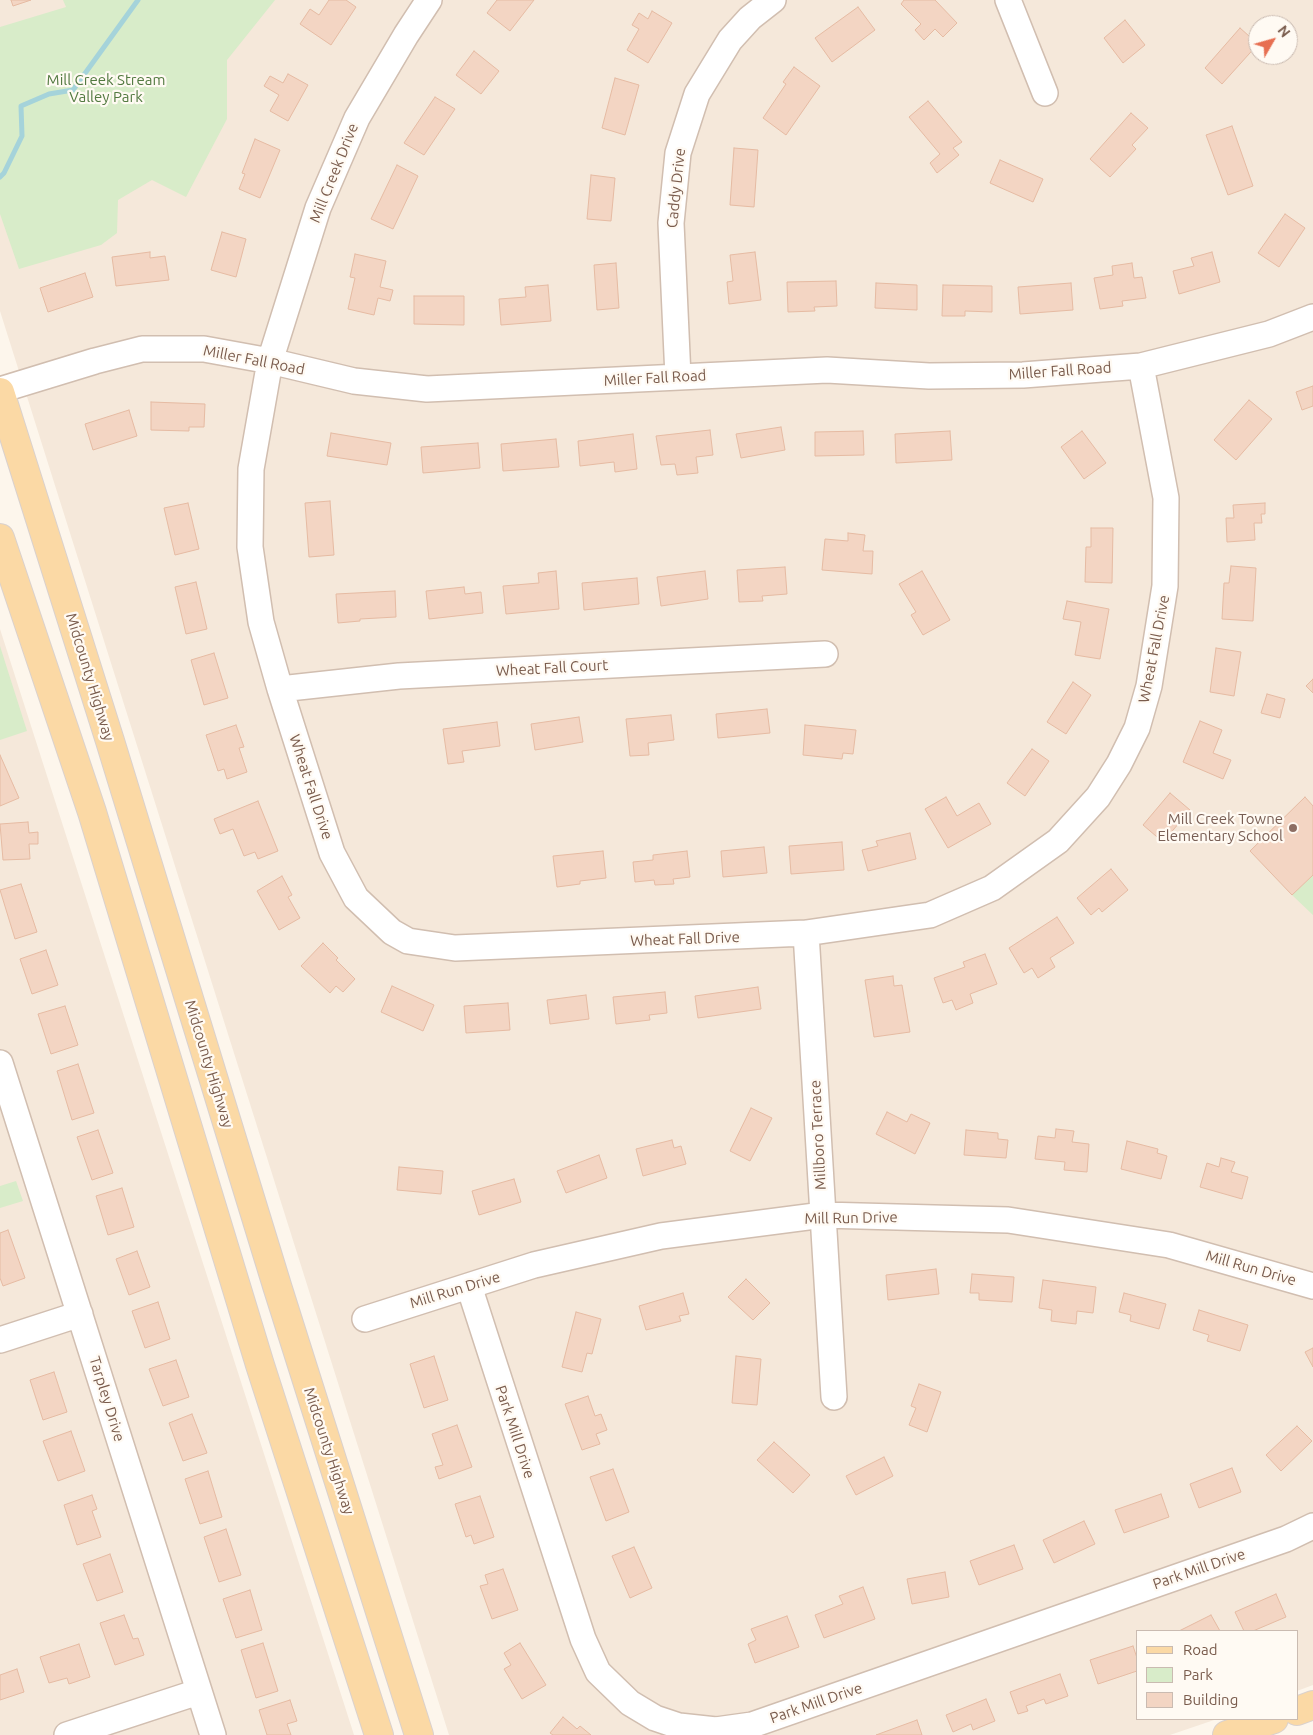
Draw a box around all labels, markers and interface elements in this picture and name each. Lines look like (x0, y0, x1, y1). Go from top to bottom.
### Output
north arrow (1248, 15, 1298, 65)
text: N (1275, 22, 1294, 40)
park label: Mill Creek Stream Valley Park (47, 71, 165, 106)
street label: Mill Creek Drive (306, 121, 362, 225)
street label: Caddy Drive (663, 147, 689, 229)
street label: Miller Fall Road (202, 341, 306, 379)
street label: Miller Fall Road (1008, 358, 1112, 384)
street label: Miller Fall Road (603, 366, 707, 390)
street label: Wheat Fall Drive (1135, 594, 1173, 704)
street label: Midcounty Highway (62, 611, 118, 743)
street label: Wheat Fall Court (496, 656, 608, 680)
street label: Wheat Fall Drive (286, 732, 336, 842)
place label: Mill Creek Towne Elementary School (1157, 810, 1283, 845)
marker: Mill Creek Towne Elementary School (1287, 822, 1299, 834)
street label: Wheat Fall Drive (630, 928, 740, 950)
street label: Midcounty Highway (181, 998, 237, 1130)
street label: Millboro Terrace (806, 1080, 830, 1190)
street label: Mill Run Drive (804, 1208, 898, 1228)
street label: Mill Run Drive (1204, 1246, 1298, 1290)
street label: Mill Run Drive (408, 1268, 502, 1312)
street label: Tarpley Drive (85, 1354, 129, 1444)
street label: Park Mill Drive (492, 1383, 538, 1481)
street label: Midcounty Highway (300, 1385, 358, 1517)
street label: Park Mill Drive (1150, 1545, 1248, 1593)
legend (1136, 1630, 1298, 1720)
text: Road (1183, 1641, 1218, 1658)
text: Park (1183, 1666, 1213, 1683)
street label: Park Mill Drive (767, 1679, 865, 1727)
text: Building (1183, 1691, 1238, 1708)

